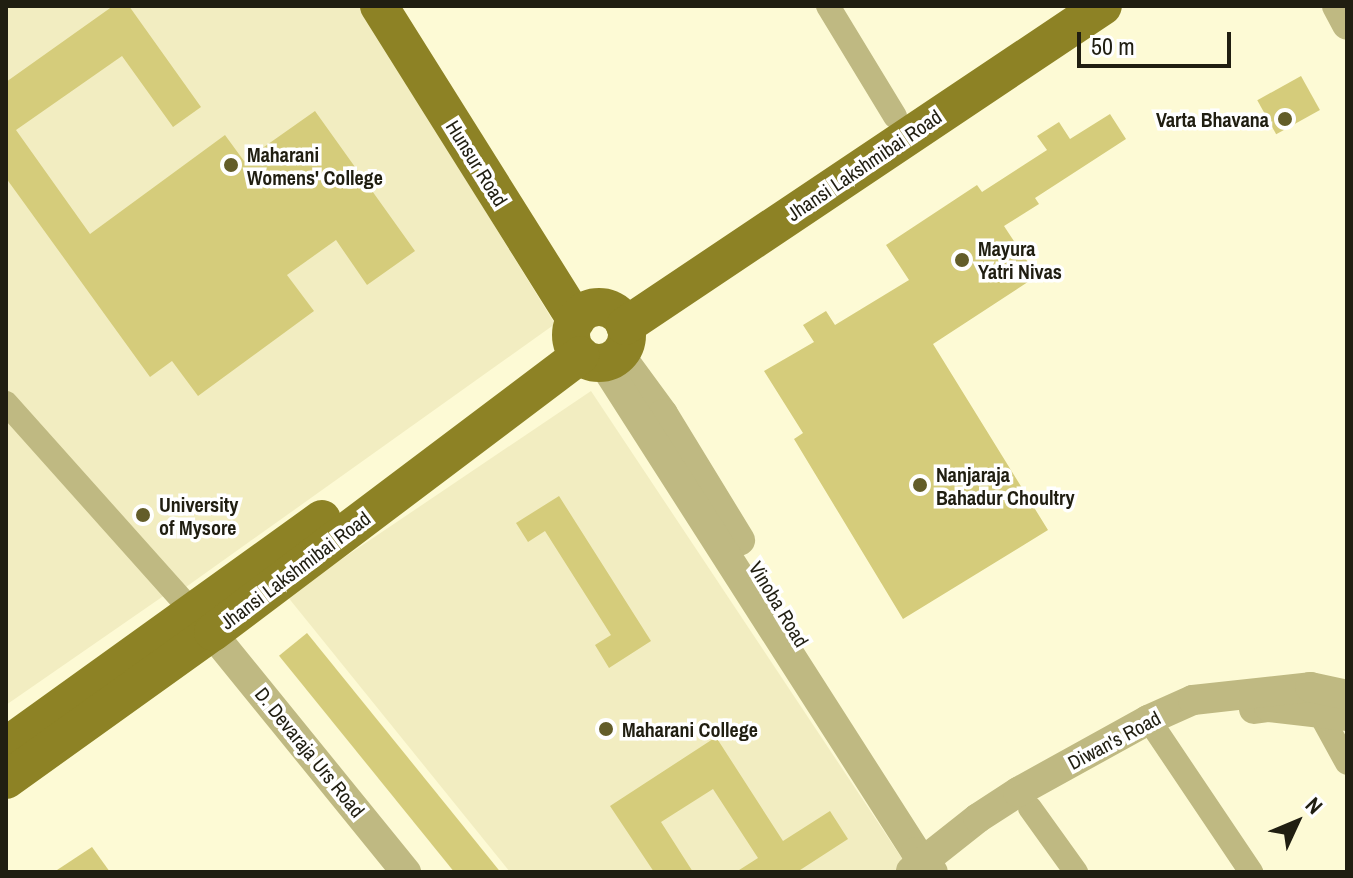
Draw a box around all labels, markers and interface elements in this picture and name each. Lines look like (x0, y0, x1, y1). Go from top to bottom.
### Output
scale bar (1081, 16, 1235, 66)
text: 50 m (1091, 30, 1135, 62)
street label: Jhansi Lakshmibai Road (782, 104, 946, 226)
place label: Varta Bhavana (1156, 107, 1269, 131)
marker: Varta Bhavana (1276, 110, 1294, 128)
street label: Hunsur Road (441, 116, 513, 210)
place label: Maharani Womens' College (247, 142, 383, 189)
marker: Maharani Womens' College (222, 156, 240, 174)
place label: Mayura Yatri Nivas (978, 236, 1062, 283)
marker: Mayura Yatri Nivas (953, 251, 971, 269)
place label: Nanjaraja Bahadur Choultry (936, 462, 1074, 509)
marker: Nanjaraja Bahadur Choultry (911, 476, 929, 494)
place label: University of Mysore (159, 492, 238, 539)
marker: University of Mysore (134, 506, 152, 524)
street label: Jhansi Lakshmibai Road (215, 506, 375, 634)
street label: Vinoba Road (744, 557, 814, 651)
street label: D. Devaraja Urs Road (250, 682, 370, 822)
street label: Diwan's Road (1064, 706, 1164, 774)
place label: Maharani College (622, 717, 758, 741)
marker: Maharani College (597, 720, 615, 738)
north arrow (1257, 782, 1337, 862)
text: N (1299, 790, 1330, 820)

